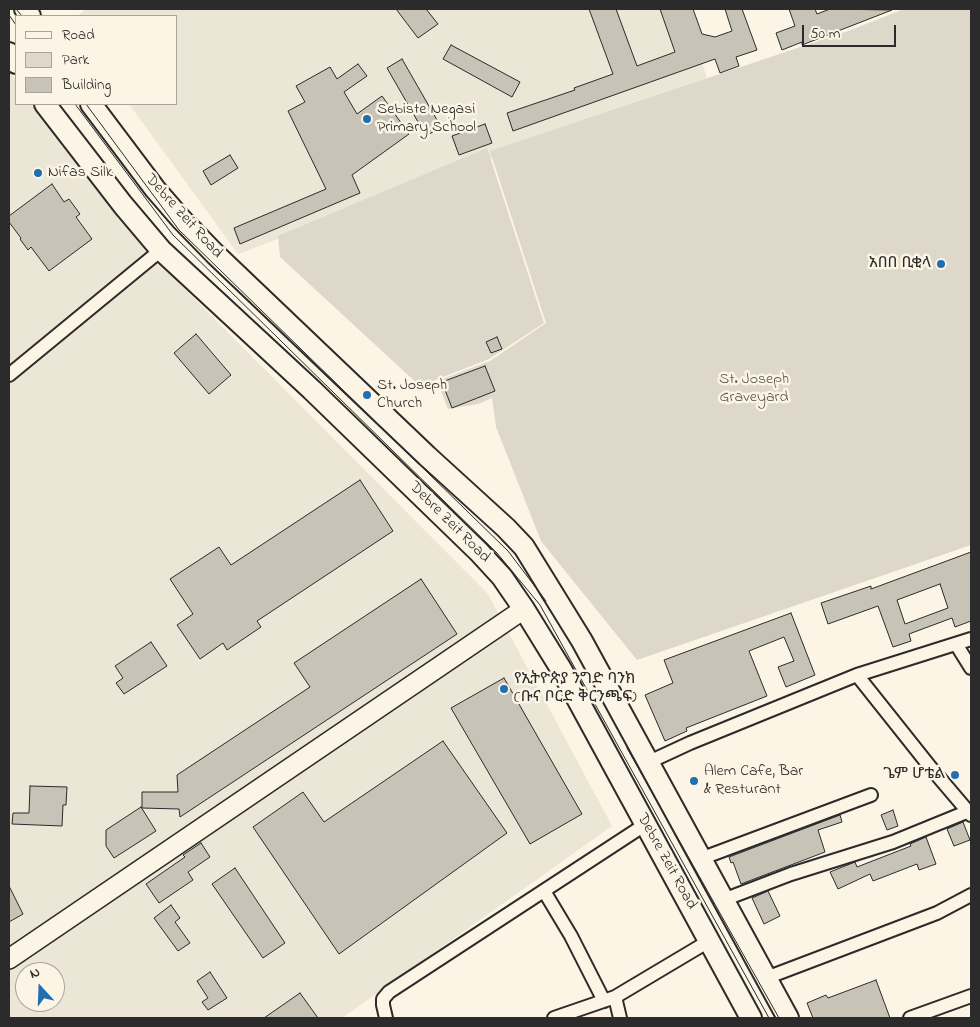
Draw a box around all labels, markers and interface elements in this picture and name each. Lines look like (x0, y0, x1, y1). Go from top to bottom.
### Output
legend (15, 15, 178, 105)
scale bar (805, 15, 899, 47)
text: 50 m (810, 23, 840, 45)
text: Road (62, 24, 95, 46)
text: Park (62, 49, 89, 71)
text: Building (62, 74, 111, 96)
place label: Sebiste Negasi Primary School (377, 100, 476, 138)
marker: Sebiste Negasi Primary School (361, 113, 373, 125)
place label: Nifas Silk (48, 163, 113, 183)
marker: Nifas Silk (32, 167, 44, 179)
street label: Debre Zeit Road (140, 171, 226, 263)
place label: አበበ ቢቂላ (869, 254, 931, 274)
marker: አበበ ቢቂላ (935, 258, 947, 270)
park label: St. Joseph Graveyard (719, 370, 789, 408)
place label: St. Joseph Church (377, 376, 447, 414)
marker: St. Joseph Church (361, 389, 373, 401)
street label: Debre Zeit Road (404, 478, 494, 568)
place label: የኢትዮጵያ ንግድ ባንክ (ቡና ቦርድ ቅርንጫፍ) (514, 670, 637, 708)
marker: የኢትዮጵያ ንግድ ባንክ (ቡና ቦርድ ቅርንጫፍ) (498, 683, 510, 695)
place label: Alem Cafe, Bar & Resturant (704, 762, 803, 800)
place label: ጌም ሆቴል (883, 765, 945, 785)
marker: ጌም ሆቴል (949, 769, 961, 781)
marker: Alem Cafe, Bar & Resturant (688, 775, 700, 787)
street label: Debre Zeit Road (632, 811, 700, 913)
north arrow (15, 962, 65, 1012)
text: N (27, 962, 43, 985)

